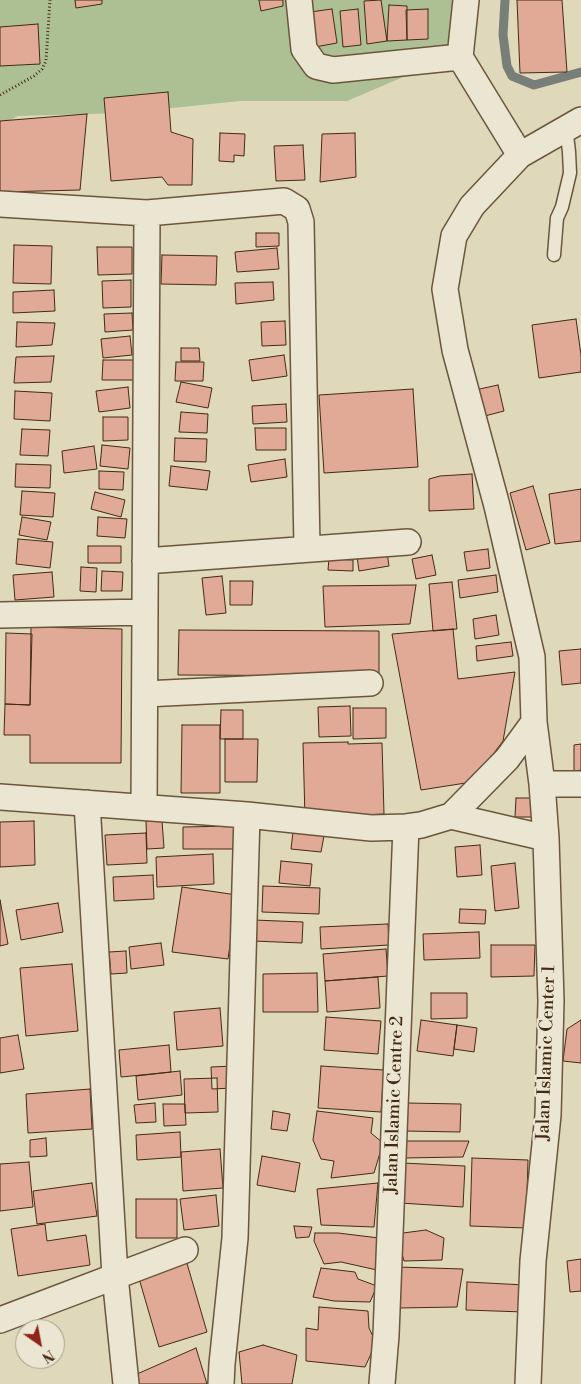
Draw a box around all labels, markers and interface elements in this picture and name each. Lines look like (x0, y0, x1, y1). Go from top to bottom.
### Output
street label: Jalan Islamic Center 1 (533, 965, 561, 1141)
street label: Jalan Islamic Centre 2 (381, 1015, 409, 1195)
north arrow (15, 1319, 65, 1369)
text: N (38, 1345, 57, 1366)

